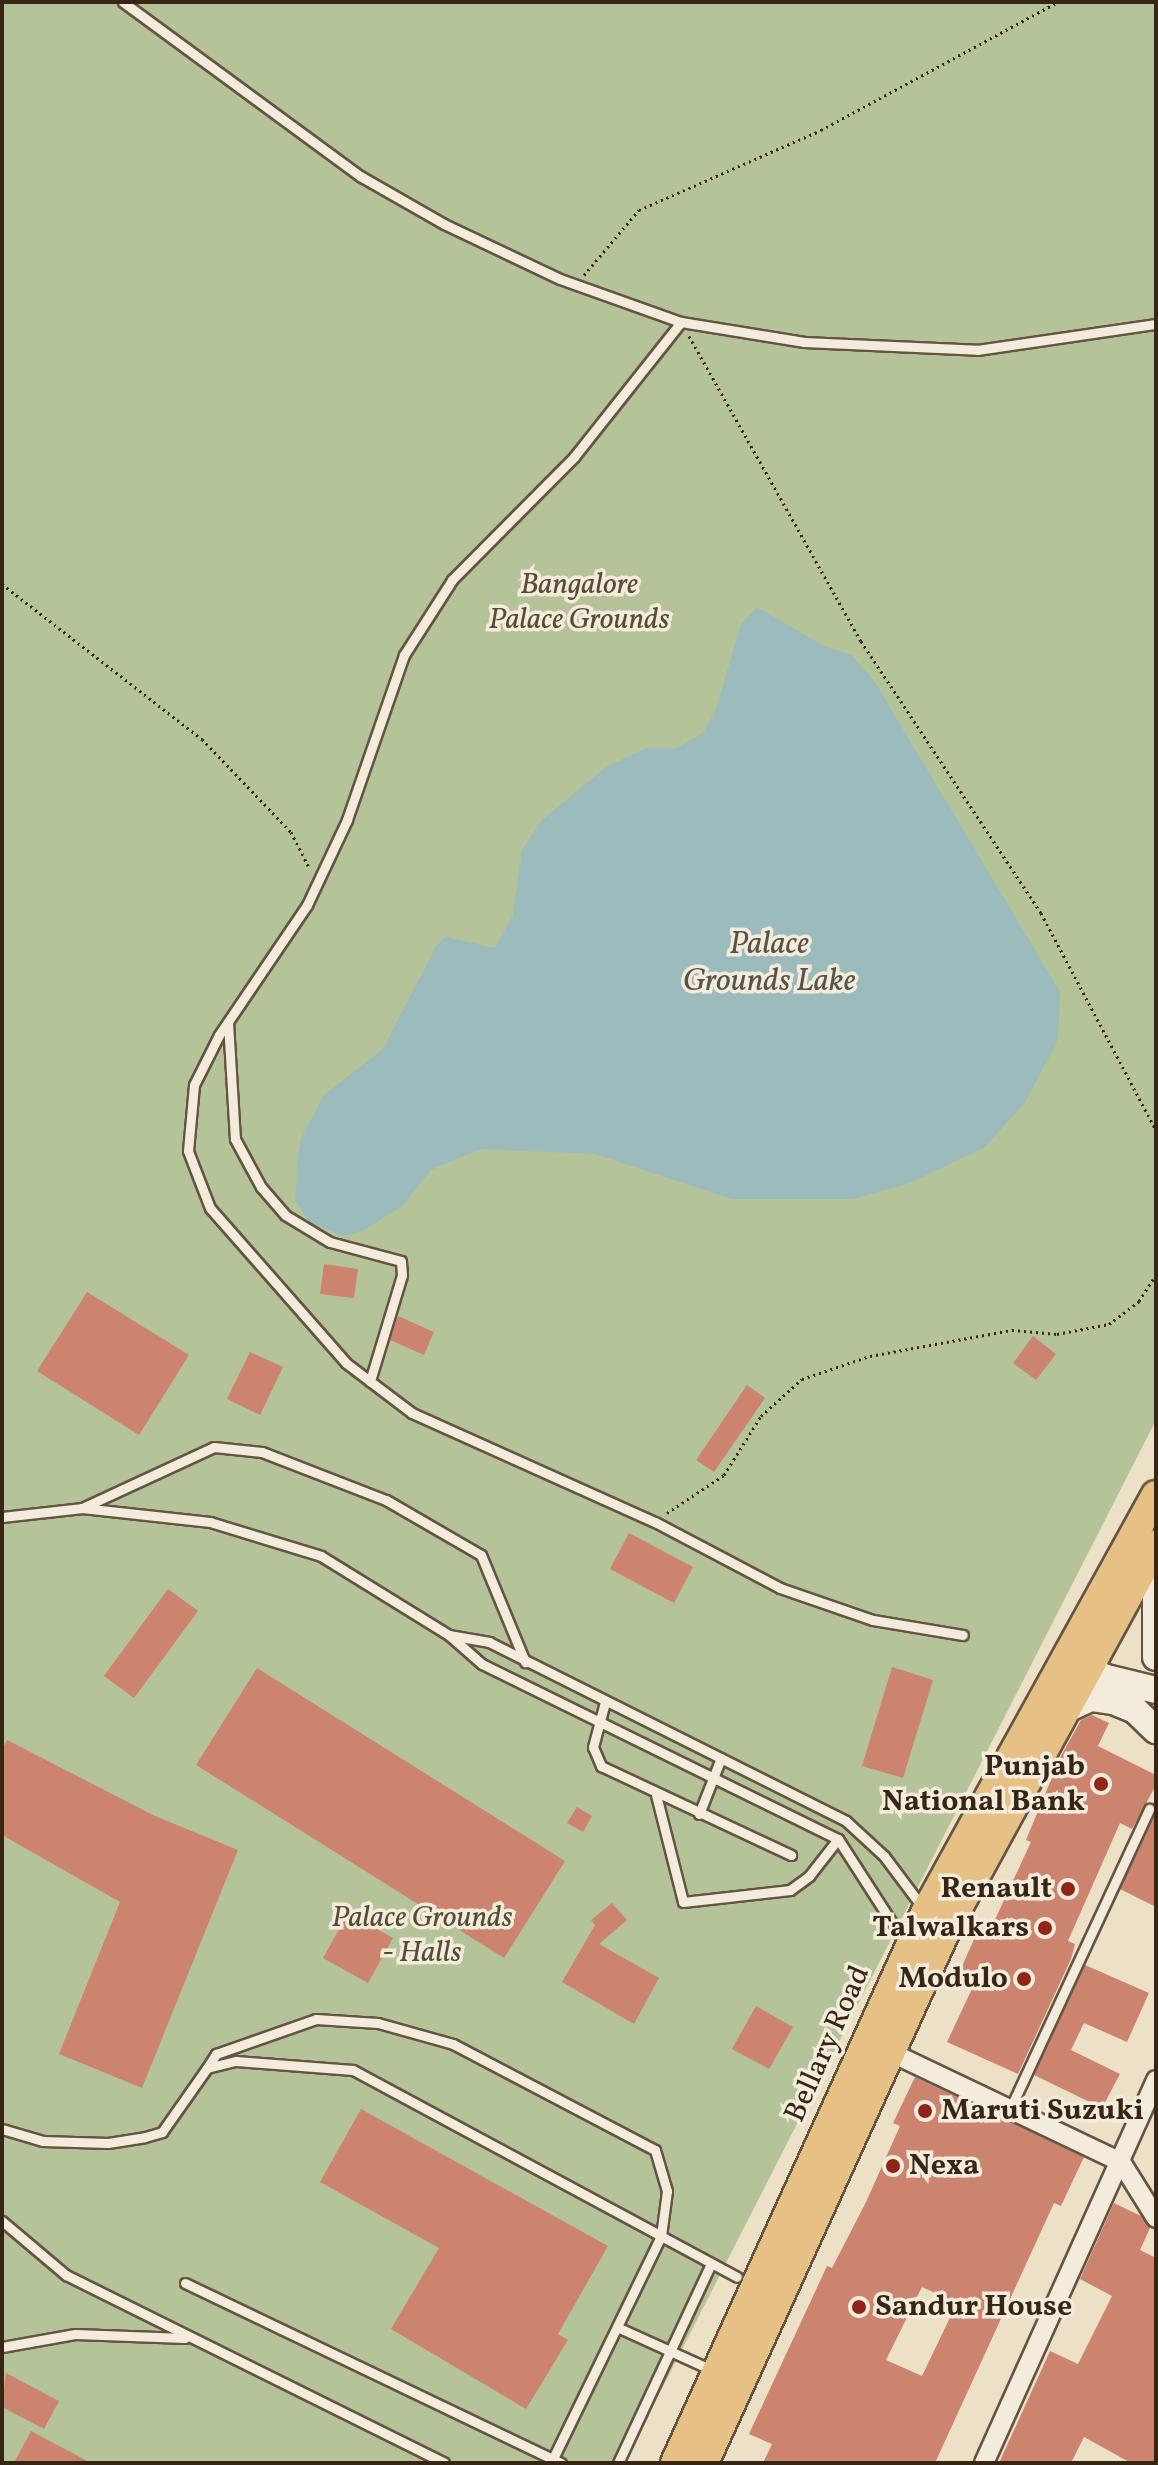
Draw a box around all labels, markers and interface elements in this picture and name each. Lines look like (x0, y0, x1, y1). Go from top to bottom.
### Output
park label: Bangalore Palace Grounds (488, 567, 670, 638)
water label: Palace Grounds Lake (683, 927, 855, 1002)
place label: Punjab National Bank (882, 1749, 1085, 1820)
marker: Punjab National Bank (1092, 1775, 1110, 1793)
place label: Renault (940, 1871, 1052, 1907)
marker: Renault (1059, 1880, 1077, 1898)
park label: Palace Grounds - Halls (331, 1900, 513, 1970)
place label: Talwalkars (872, 1910, 1029, 1946)
marker: Talwalkars (1036, 1919, 1054, 1937)
street label: Bellary Road (777, 1960, 879, 2128)
place label: Modulo (898, 1961, 1008, 1997)
marker: Modulo (1015, 1970, 1033, 1988)
place label: Maruti Suzuki (941, 2093, 1144, 2129)
marker: Maruti Suzuki (916, 2102, 934, 2120)
place label: Nexa (909, 2148, 979, 2184)
marker: Nexa (884, 2157, 902, 2175)
place label: Sandur House (875, 2289, 1072, 2325)
marker: Sandur House (850, 2298, 868, 2316)

